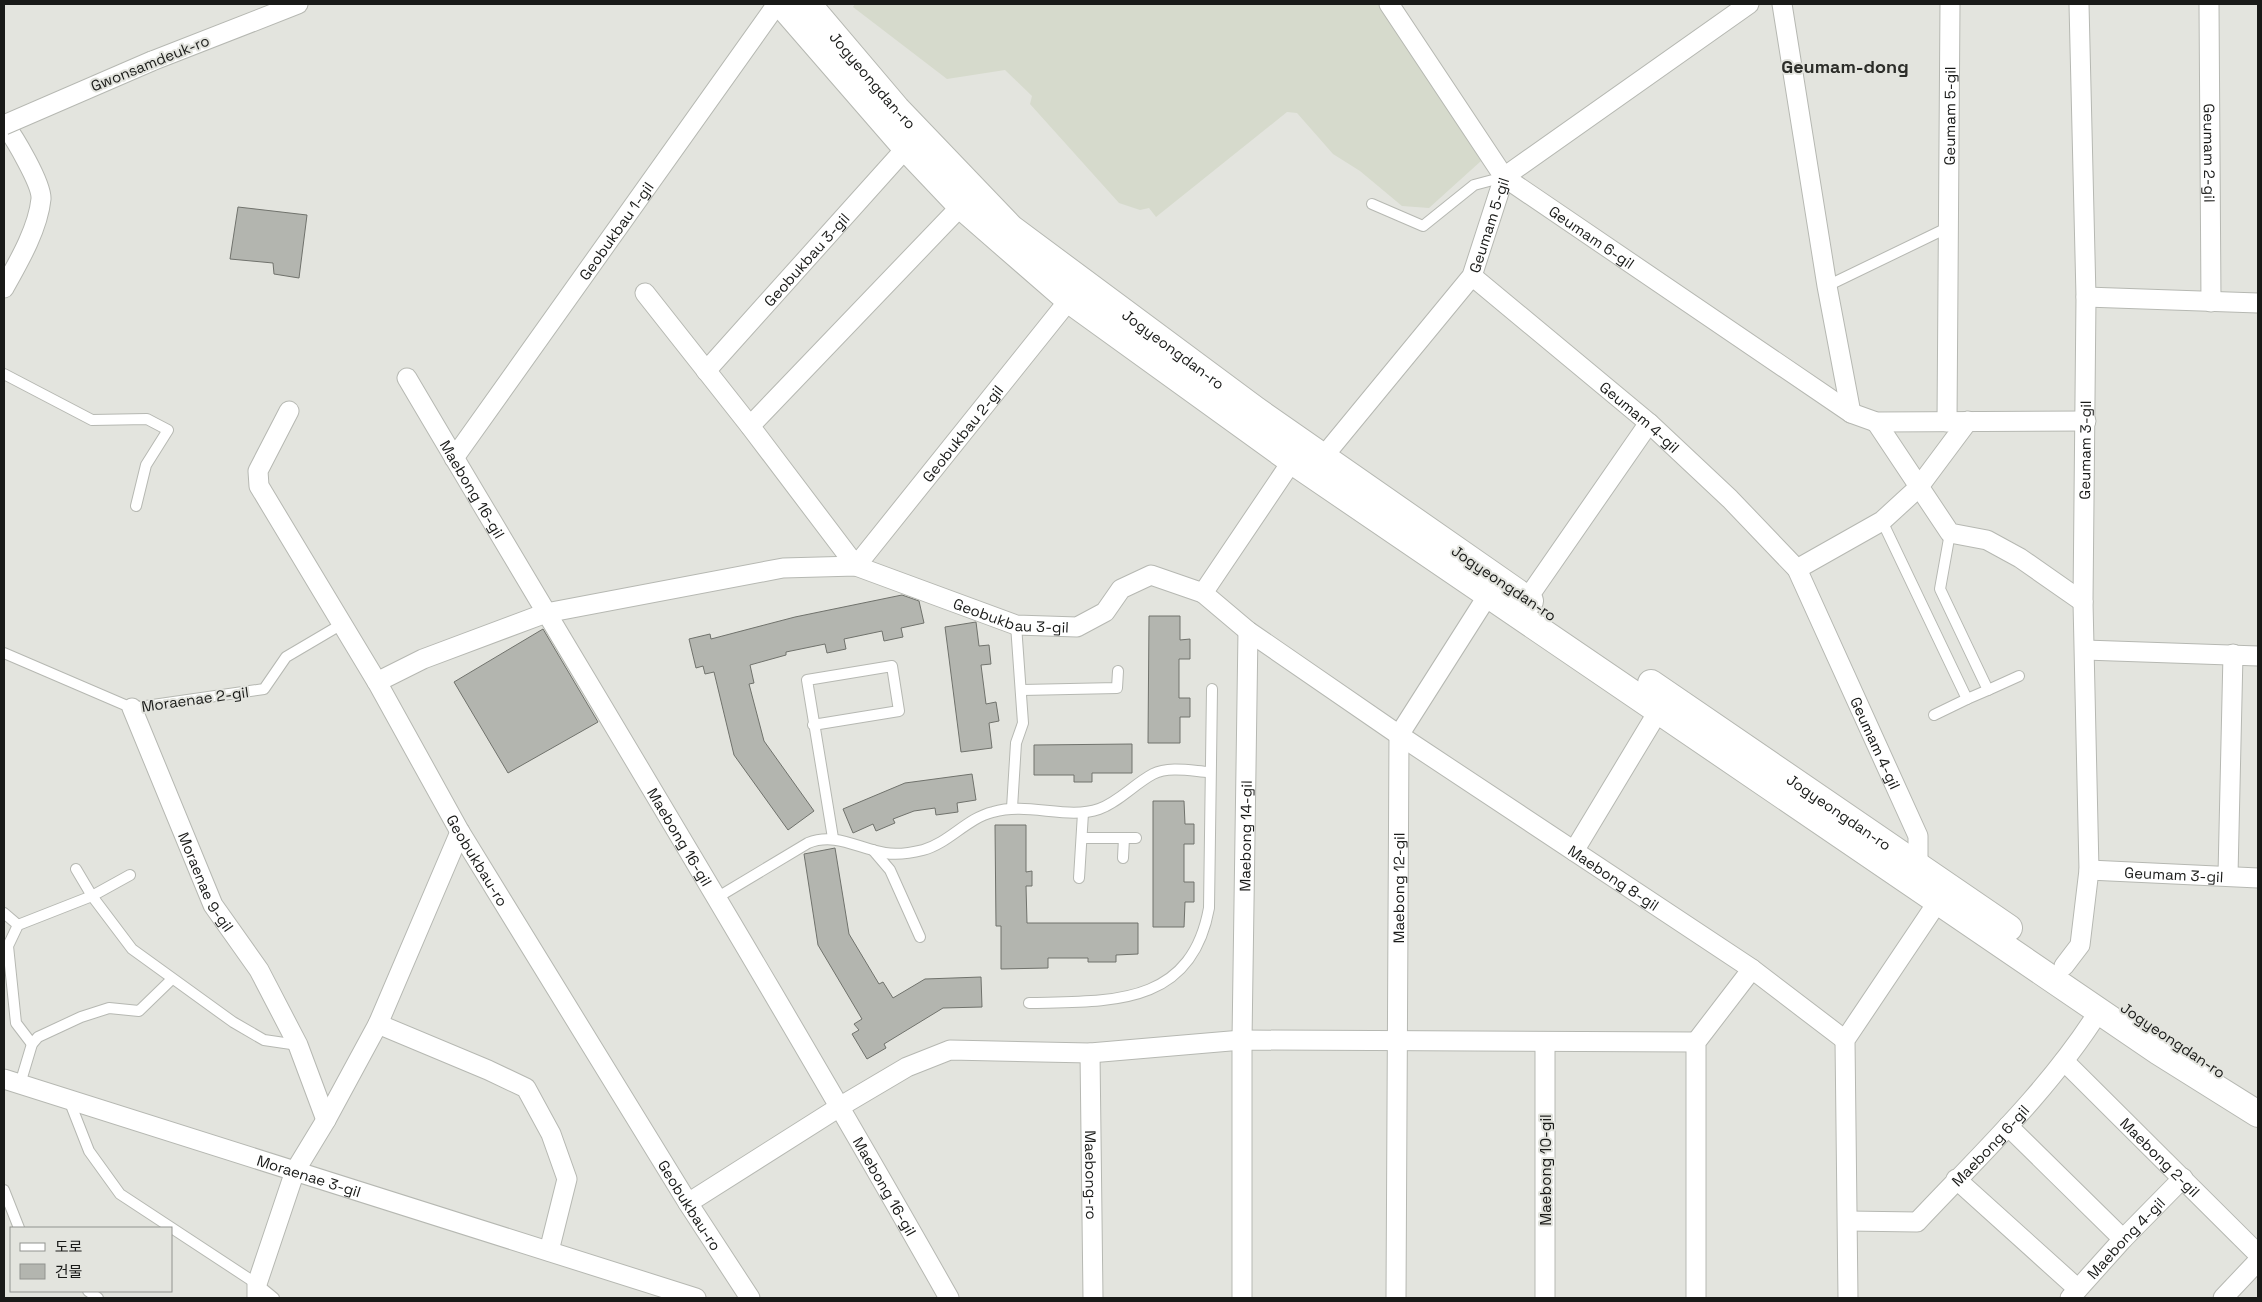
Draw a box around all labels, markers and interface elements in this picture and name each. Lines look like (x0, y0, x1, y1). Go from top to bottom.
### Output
street label: Jogyeongdan-ro (826, 27, 920, 133)
street label: Gwonsamdeuk-ro (88, 31, 212, 95)
district label: Geumam-dong (1781, 55, 1909, 78)
street label: Geumam 5-gil (1939, 66, 1959, 166)
street label: Geumam 2-gil (2200, 103, 2220, 203)
street label: Geumam 5-gil (1464, 175, 1513, 275)
street label: Geobukbau 1-gil (574, 178, 657, 284)
street label: Geumam 6-gil (1545, 201, 1638, 273)
street label: Geobukbau 3-gil (759, 209, 853, 310)
street label: Jogyeongdan-ro (1119, 305, 1229, 393)
street label: Geumam 4-gil (1596, 377, 1684, 456)
street label: Geobukbau 2-gil (918, 381, 1007, 486)
street label: Geumam 3-gil (2075, 400, 2094, 500)
street label: Maebong 16-gil (436, 436, 509, 542)
street label: Jogyeongdan-ro (1448, 541, 1560, 625)
street label: Geobukbau 3-gil (951, 593, 1069, 636)
street label: Moraenae 2-gil (140, 682, 250, 716)
street label: Geumam 4-gil (1847, 694, 1905, 792)
street label: Jogyeongdan-ro (1783, 769, 1895, 854)
street label: Maebong 14-gil (1235, 780, 1255, 892)
street label: Maebong 16-gil (644, 784, 717, 889)
street label: Geobukbau-ro (443, 811, 513, 909)
street label: Moraenae 9-gil (174, 829, 238, 935)
street label: Maebong 12-gil (1388, 832, 1408, 944)
street label: Maebong 8-gil (1565, 840, 1663, 914)
street label: Geumam 3-gil (2124, 862, 2224, 886)
street label: Jogyeongdan-ro (2117, 998, 2229, 1082)
street label: Maebong 6-gil (1947, 1100, 2033, 1190)
street label: Maebong 2-gil (2117, 1113, 2204, 1201)
street label: Maebong 10-gil (1536, 1114, 1555, 1226)
street label: Maebong-ro (1081, 1130, 1102, 1220)
street label: Maebong 16-gil (849, 1133, 921, 1239)
street label: Moraenae 3-gil (255, 1150, 364, 1201)
street label: Geobukbau-ro (654, 1156, 726, 1254)
street label: Maebong 4-gil (2083, 1193, 2169, 1282)
legend (10, 1227, 172, 1292)
text: 도로 (55, 1237, 83, 1256)
text: 건물 (55, 1262, 83, 1281)

